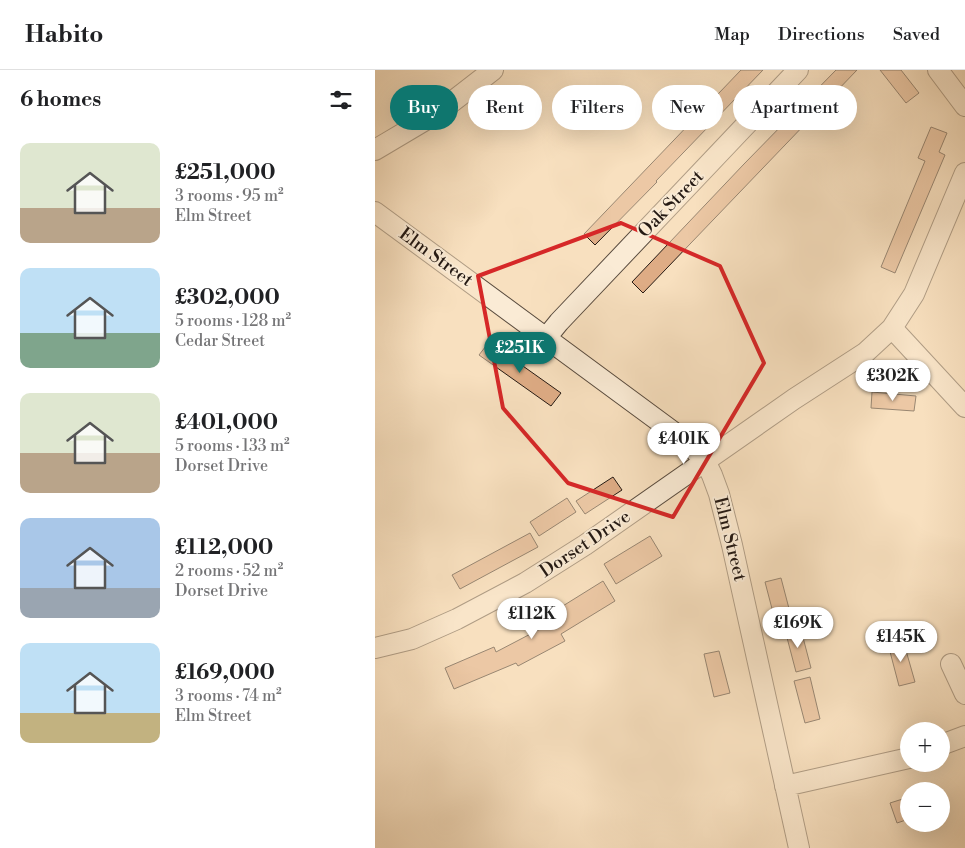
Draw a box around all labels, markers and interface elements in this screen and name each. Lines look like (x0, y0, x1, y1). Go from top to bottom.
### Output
text: Habito (25, 20, 103, 50)
text: Map (714, 23, 750, 46)
text: Directions (778, 23, 865, 46)
text: Saved (893, 23, 940, 46)
chip: Buy (390, 85, 458, 130)
chip: Rent (468, 85, 542, 130)
chip: Filters (552, 85, 642, 130)
chip: New (652, 85, 723, 130)
chip: Apartment (733, 85, 857, 130)
icon: filters (327, 86, 355, 114)
text: 6 homes (20, 87, 101, 113)
text: £251,000 (175, 160, 276, 186)
icon: home (60, 163, 120, 223)
street label: Oak Street (633, 165, 709, 243)
text: 3 rooms · 95 m² (175, 186, 284, 206)
text: Elm Street (175, 206, 252, 226)
street label: Elm Street (394, 222, 478, 292)
text: £302,000 (175, 285, 280, 311)
icon: home (60, 288, 120, 348)
text: 5 rooms · 128 m² (175, 311, 291, 331)
text: Cedar Street (175, 331, 265, 351)
pin: £251K (485, 332, 555, 374)
text: £251K (495, 338, 545, 358)
pin: £302K (858, 360, 928, 402)
text: £302K (867, 366, 920, 386)
text: £401,000 (175, 410, 278, 436)
icon: home (60, 413, 120, 473)
pin: £401K (649, 422, 719, 465)
text: £401K (658, 429, 710, 449)
text: 5 rooms · 133 m² (175, 436, 290, 456)
text: Dorset Drive (175, 456, 268, 476)
street label: Elm Street (708, 494, 752, 584)
street label: Dorset Drive (535, 505, 635, 583)
text: £112,000 (175, 535, 273, 561)
icon: home (60, 538, 120, 598)
text: 2 rooms · 52 m² (175, 561, 283, 581)
text: Dorset Drive (175, 581, 268, 601)
pin: £112K (497, 598, 567, 640)
text: £112K (508, 604, 556, 624)
pin: £169K (763, 606, 833, 649)
text: £169K (773, 613, 823, 633)
pin: £145K (866, 620, 936, 663)
text: £145K (876, 627, 926, 647)
text: £169,000 (175, 660, 275, 686)
icon: home (60, 663, 120, 723)
text: 3 rooms · 74 m² (175, 686, 282, 706)
text: Elm Street (175, 706, 252, 726)
map controls (900, 722, 950, 832)
button: + (900, 722, 950, 772)
button: − (900, 782, 950, 832)

